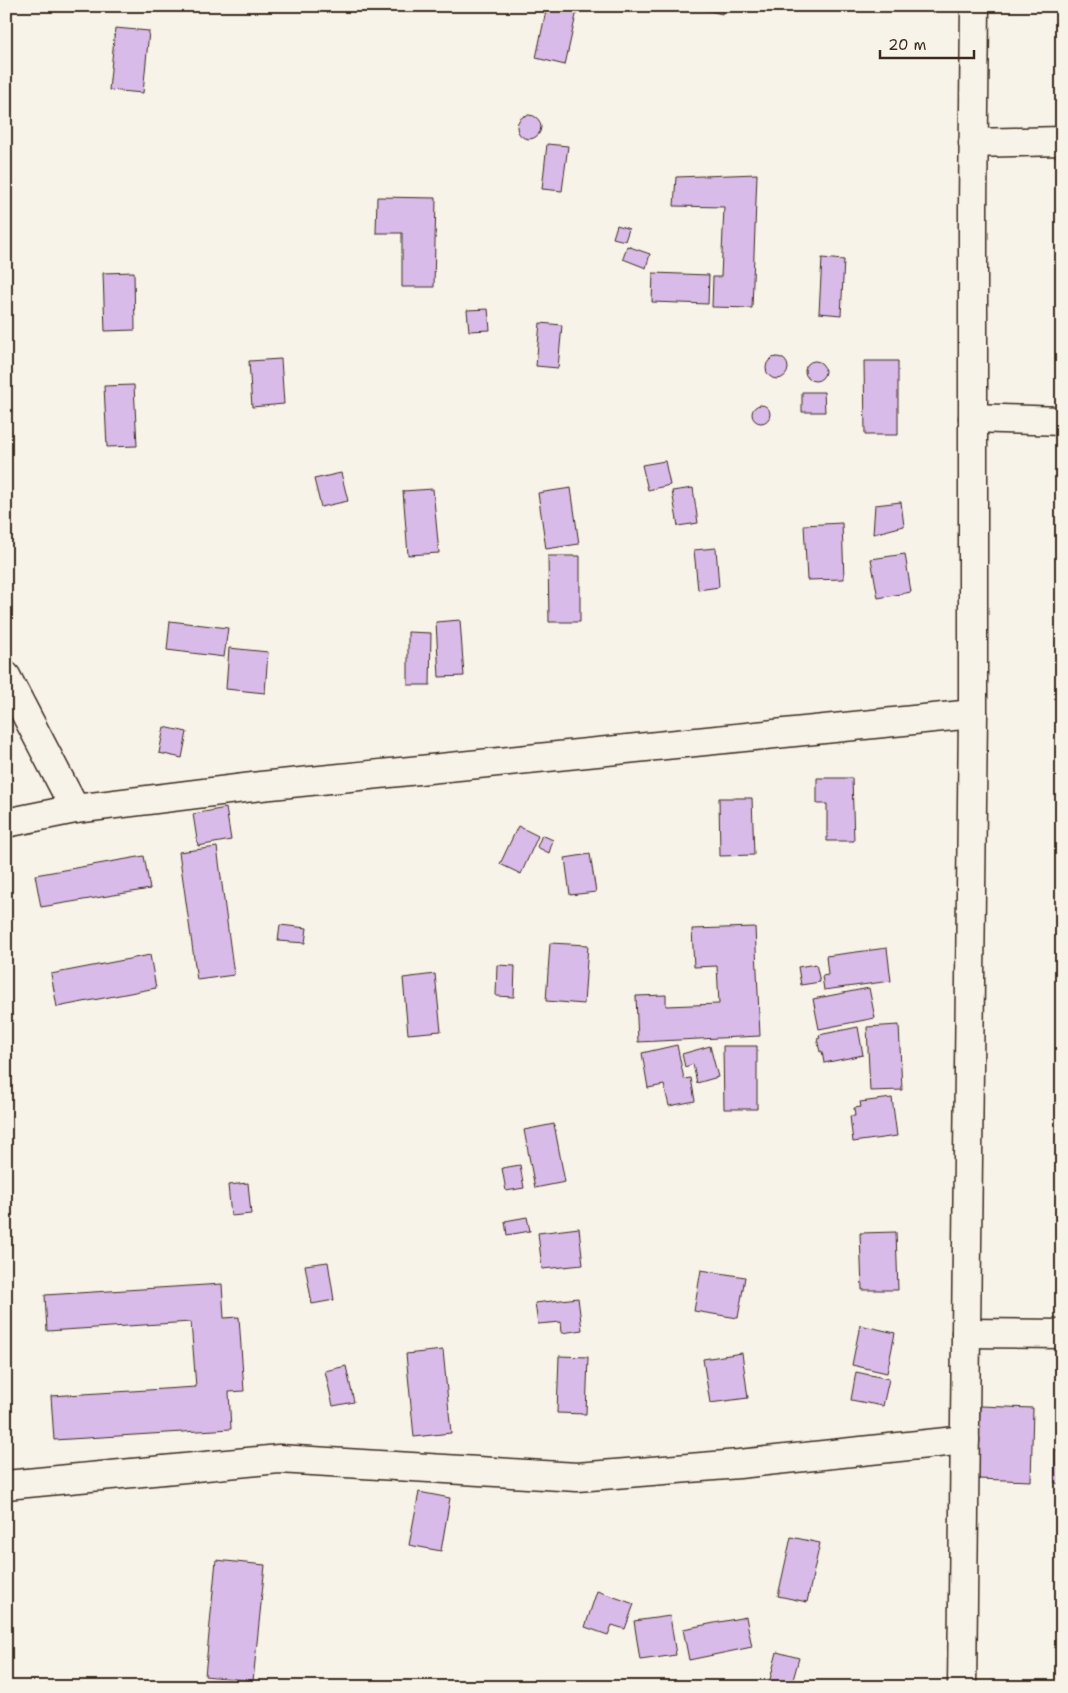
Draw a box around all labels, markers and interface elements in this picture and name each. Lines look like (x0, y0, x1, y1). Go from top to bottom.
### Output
scale bar (880, 28, 974, 60)
text: 20 m (888, 35, 927, 55)

